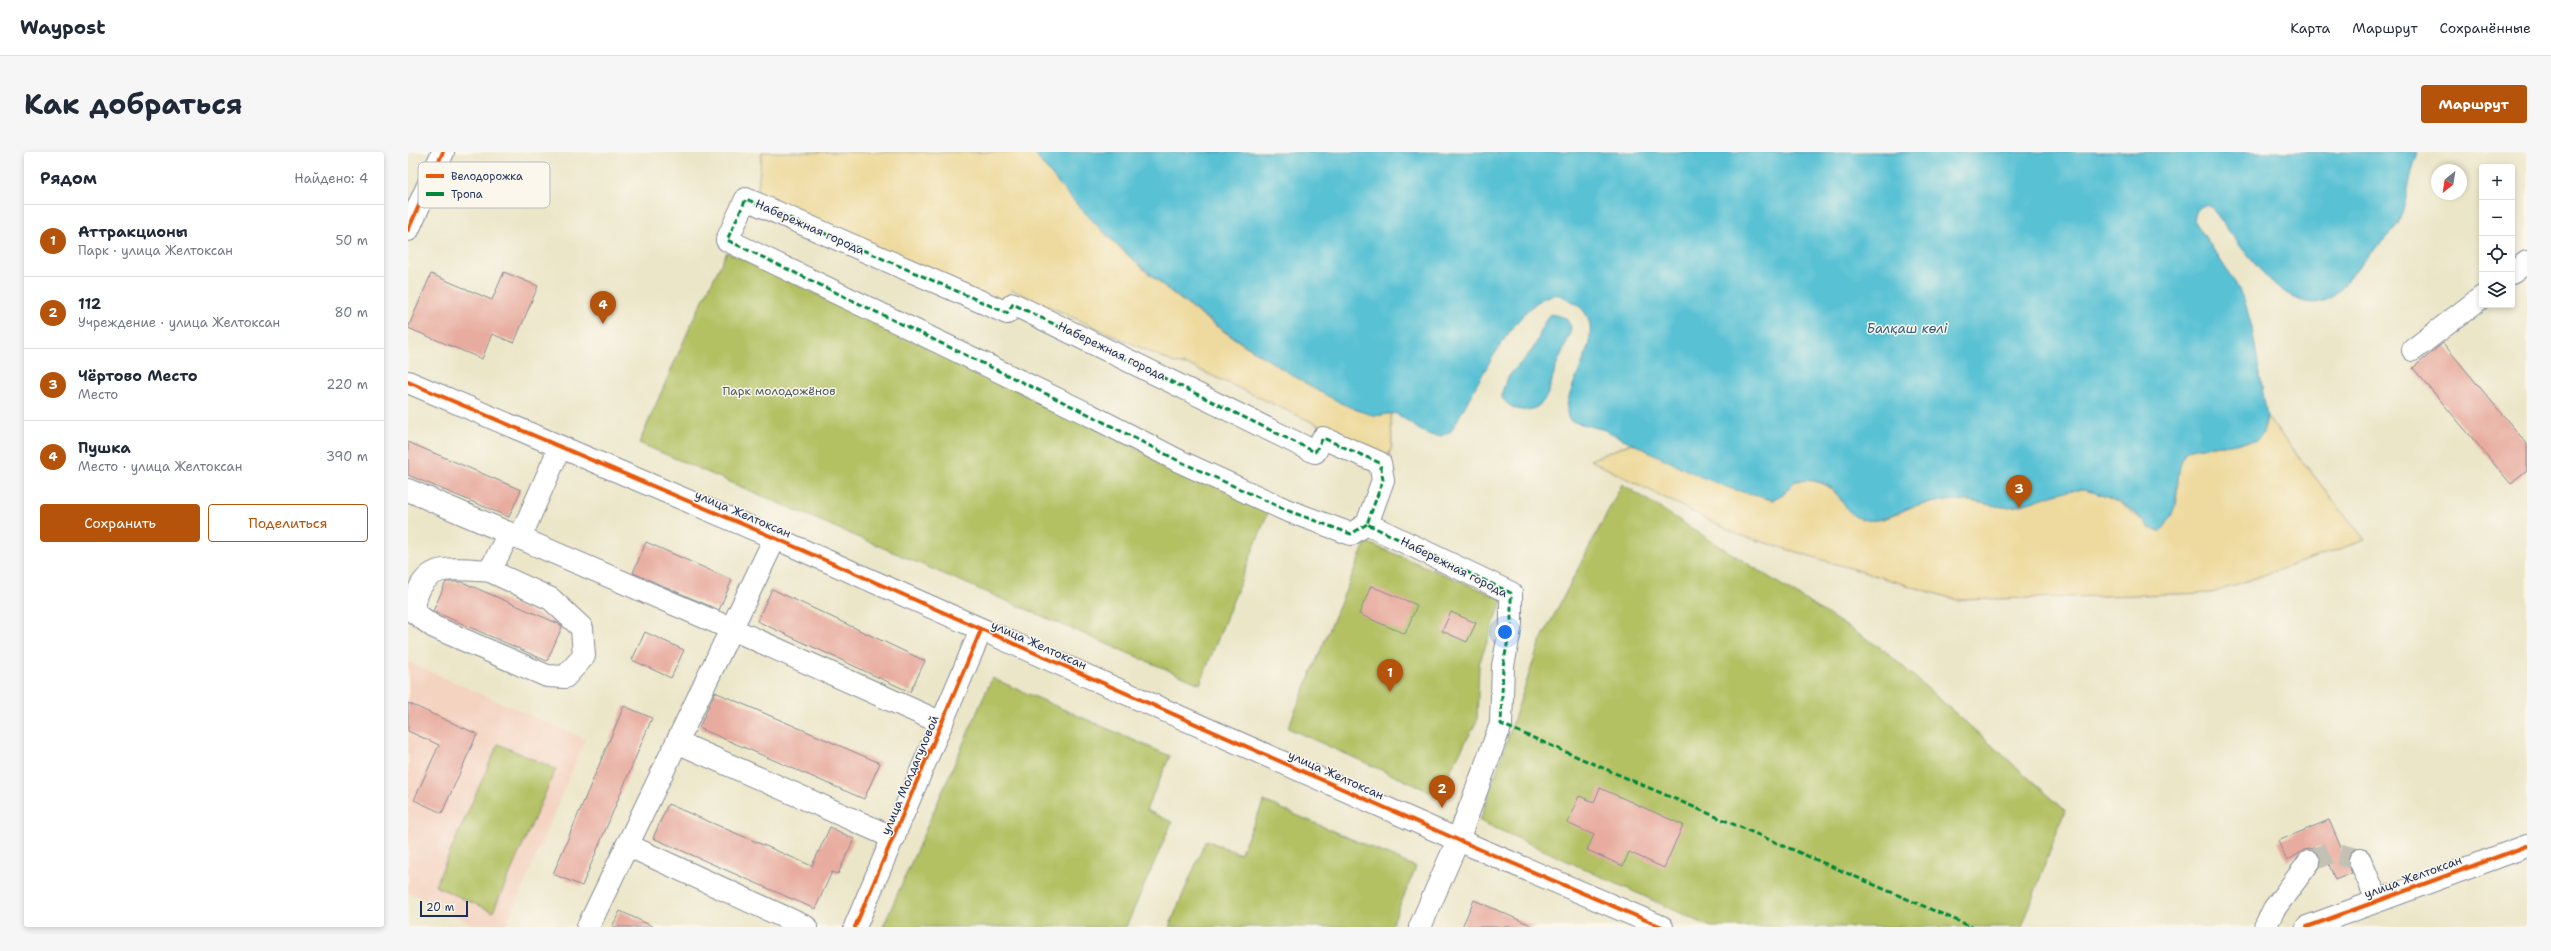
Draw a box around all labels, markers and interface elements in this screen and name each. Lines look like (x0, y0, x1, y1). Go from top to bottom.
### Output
text: Waypost (20, 15, 105, 40)
text: Карта (2290, 19, 2330, 37)
text: Маршрут (2352, 19, 2418, 37)
text: Сохранённые (2440, 19, 2531, 37)
text: Как добраться (24, 85, 243, 123)
button: Маршрут (2421, 85, 2527, 123)
legend (418, 162, 550, 208)
north arrow (2431, 164, 2467, 200)
map controls (2479, 164, 2515, 308)
button: + (2479, 164, 2515, 200)
text: Рядом (40, 167, 97, 189)
text: Велодорожка (451, 169, 523, 184)
text: Найдено: 4 (294, 170, 368, 187)
text: Тропа (451, 187, 483, 202)
street label: Набережная города (753, 196, 868, 259)
button: − (2479, 200, 2515, 236)
text: Аттракционы (78, 222, 188, 242)
text: 1 (50, 232, 56, 249)
text: 50 m (335, 232, 368, 249)
button: locate (2479, 236, 2515, 272)
text: Парк · улица Желтоксан (78, 242, 233, 259)
button: layers (2479, 272, 2515, 308)
pin: 4 (590, 291, 616, 324)
text: 112 (78, 294, 101, 314)
text: 2 (48, 304, 58, 321)
text: 80 m (334, 304, 368, 321)
text: Учреждение · улица Желтоксан (78, 314, 280, 331)
street label: Набережная города (1055, 318, 1169, 384)
water label: Балқаш көлі (1867, 320, 1948, 337)
text: Чёртово Место (78, 366, 198, 386)
text: 3 (48, 376, 58, 393)
text: 220 m (326, 376, 368, 393)
park label: Парк молодожёнов (722, 383, 836, 399)
text: Место (78, 386, 118, 403)
text: Пушка (78, 438, 131, 458)
text: 4 (48, 448, 58, 465)
text: 390 m (326, 448, 368, 465)
text: Место · улица Желтоксан (78, 458, 242, 475)
pin: 3 (2006, 475, 2032, 508)
street label: улица Желтоксан (692, 487, 794, 541)
button: Сохранить (40, 504, 200, 542)
button: Поделиться (208, 504, 368, 542)
street label: Набережная города (1398, 533, 1511, 601)
street label: улица Желтоксан (989, 617, 1089, 673)
your location (1495, 622, 1515, 642)
pin: 1 (1377, 659, 1403, 692)
street label: улица Молдагуловой (878, 713, 943, 837)
street label: улица Желтоксан (1286, 747, 1386, 803)
pin: 2 (1429, 775, 1455, 808)
street label: улица Желтоксан (2362, 852, 2464, 902)
scale bar (420, 899, 468, 918)
text: 20 m (426, 900, 454, 915)

